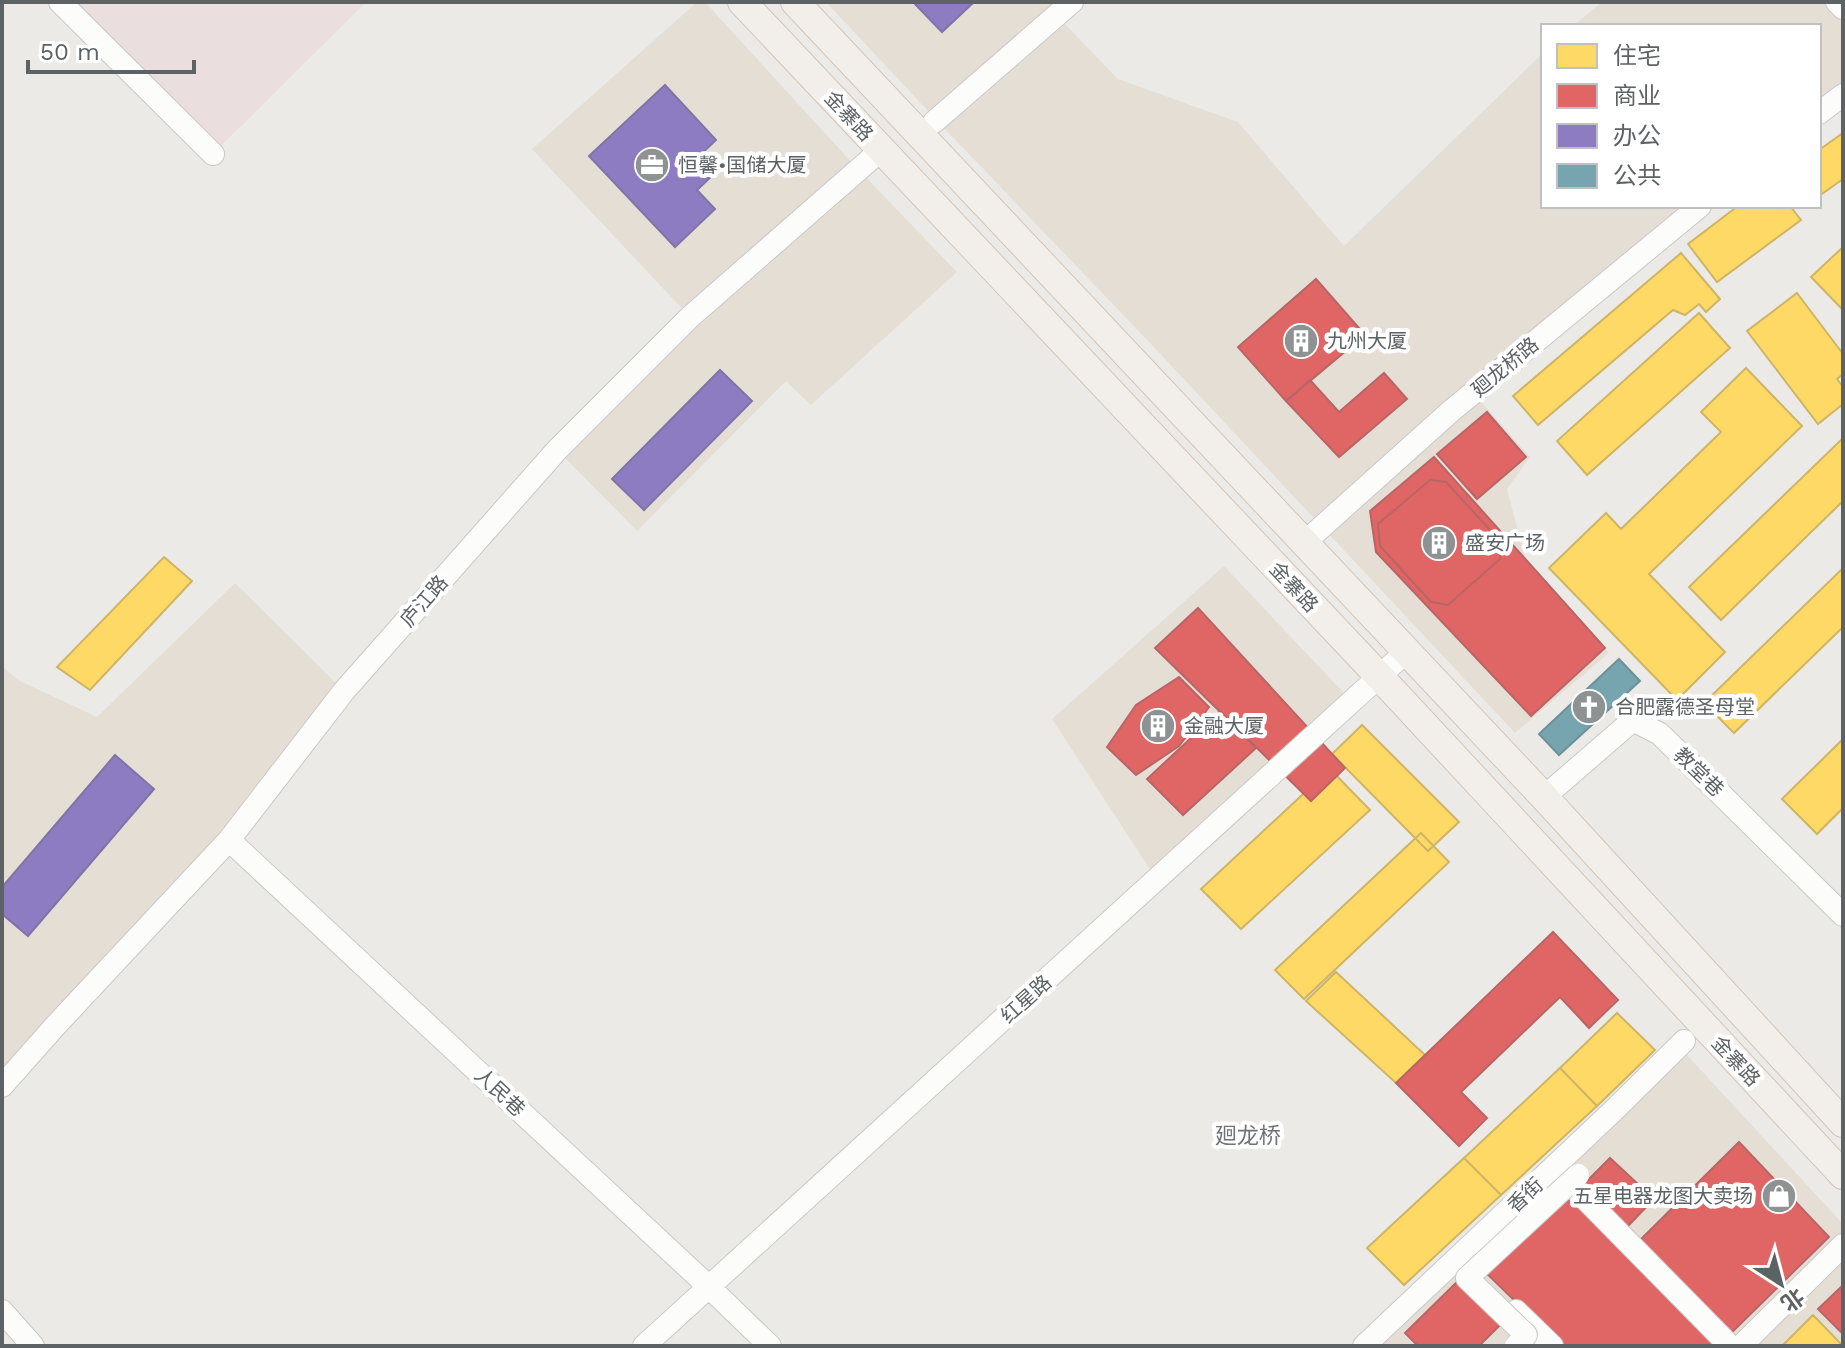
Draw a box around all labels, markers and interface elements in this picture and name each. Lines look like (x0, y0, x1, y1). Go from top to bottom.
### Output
scale bar (28, 24, 194, 74)
legend (1541, 24, 1821, 208)
text: 50 m (40, 38, 100, 66)
text: 住宅 (1613, 42, 1661, 70)
text: 商业 (1613, 82, 1661, 110)
street label: 金寨路 (820, 86, 878, 146)
text: 办公 (1613, 122, 1661, 150)
office icon: 恒馨•国储大厦 (633, 146, 671, 184)
place label: 恒馨•国储大厦 (678, 153, 807, 177)
text: 公共 (1613, 162, 1661, 190)
building icon: 九州大厦 (1282, 322, 1320, 360)
place label: 九州大厦 (1327, 329, 1407, 353)
street label: 廻龙桥路 (1467, 332, 1543, 402)
building icon: 盛安广场 (1420, 524, 1458, 562)
place label: 盛安广场 (1465, 531, 1545, 555)
street label: 金寨路 (1265, 557, 1323, 617)
street label: 庐江路 (395, 570, 453, 632)
church icon: 合肥露德圣母堂 (1570, 688, 1608, 726)
place label: 合肥露德圣母堂 (1615, 695, 1755, 719)
building icon: 金融大厦 (1139, 707, 1177, 745)
place label: 金融大厦 (1184, 714, 1264, 738)
street label: 教堂巷 (1669, 743, 1729, 801)
street label: 红星路 (996, 970, 1056, 1028)
street label: 金寨路 (1707, 1031, 1765, 1091)
street label: 人民巷 (470, 1063, 530, 1121)
district label: 廻龙桥 (1215, 1123, 1281, 1148)
street label: 香街 (1502, 1173, 1548, 1217)
shop icon: 五星电器龙图大卖场 (1760, 1177, 1798, 1215)
place label: 五星电器龙图大卖场 (1573, 1184, 1753, 1208)
north arrow (1741, 1244, 1821, 1324)
text: 北 (1776, 1283, 1809, 1316)

